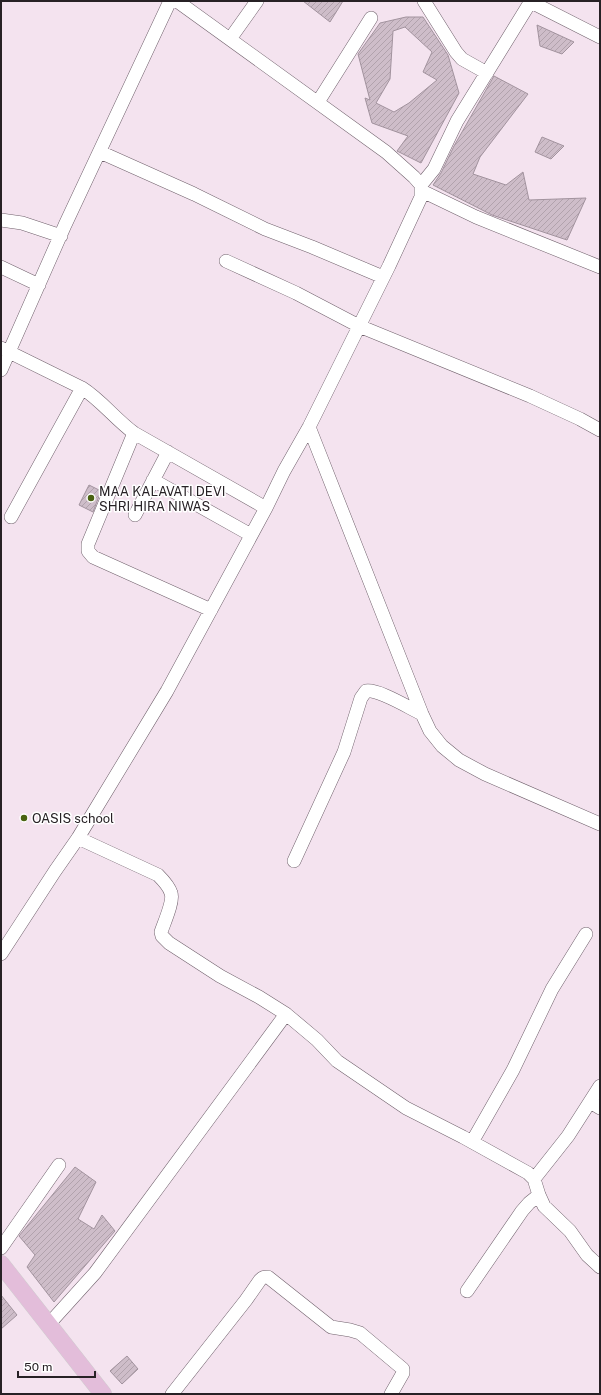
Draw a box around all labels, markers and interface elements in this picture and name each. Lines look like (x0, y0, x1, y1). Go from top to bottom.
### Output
place label: MAA KALAVATI DEVI SHRI HIRA NIWAS (99, 484, 225, 514)
marker: MAA KALAVATI DEVI SHRI HIRA NIWAS (86, 493, 96, 503)
place label: OASIS school (32, 811, 114, 826)
marker: OASIS school (19, 813, 29, 823)
scale bar (18, 1353, 95, 1379)
text: 50 m (24, 1360, 52, 1374)

